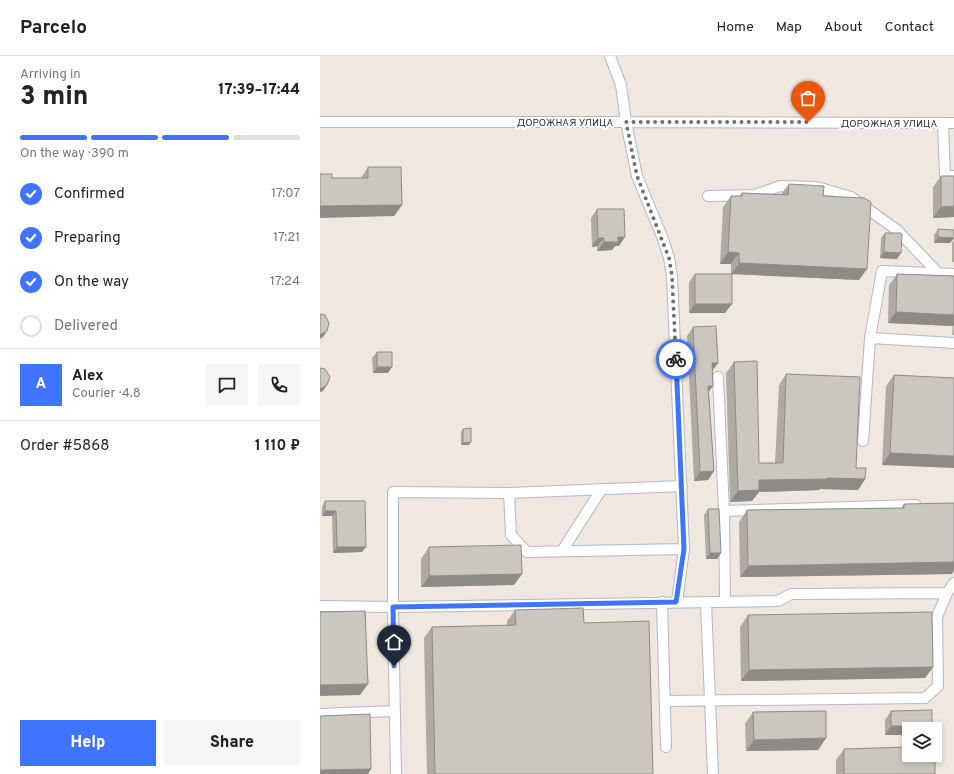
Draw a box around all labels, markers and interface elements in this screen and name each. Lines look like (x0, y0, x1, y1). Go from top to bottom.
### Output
text: Parcelo (20, 16, 87, 40)
text: Home (717, 19, 754, 36)
text: Map (776, 19, 802, 36)
text: About (824, 19, 863, 36)
text: Contact (885, 19, 934, 36)
text: Arriving in (20, 67, 81, 83)
text: 3 min (20, 81, 88, 114)
text: 17:39–17:44 (218, 81, 300, 100)
pin (791, 81, 825, 122)
icon: bag (797, 87, 819, 109)
street label: ДОРОЖНАЯ УЛИЦА (517, 117, 613, 130)
street label: ДОРОЖНАЯ УЛИЦА (841, 118, 937, 131)
text: On the way · 390 m (20, 146, 129, 162)
icon: check (20, 183, 42, 205)
text: Confirmed (54, 185, 125, 204)
text: 17:07 (271, 186, 300, 202)
icon: check (20, 227, 42, 249)
text: Preparing (54, 229, 121, 248)
text: 17:21 (273, 230, 300, 246)
icon: check (20, 271, 42, 293)
text: On the way (54, 273, 129, 292)
text: 17:24 (270, 274, 300, 290)
text: Delivered (54, 317, 118, 336)
courier (656, 339, 696, 379)
icon: bike (665, 348, 687, 370)
button: chat (206, 364, 248, 406)
button: phone (258, 364, 300, 406)
text: Alex (72, 367, 104, 386)
text: A (36, 375, 46, 394)
text: Courier · 4.8 (72, 386, 141, 402)
text: Order #5868 (20, 437, 109, 456)
text: 1 110 ₽ (255, 437, 300, 456)
pin (377, 625, 411, 666)
icon: home (383, 631, 405, 653)
button: Help (20, 720, 156, 766)
button: Share (164, 720, 300, 766)
map controls (902, 722, 942, 762)
button: layers (902, 722, 942, 762)

